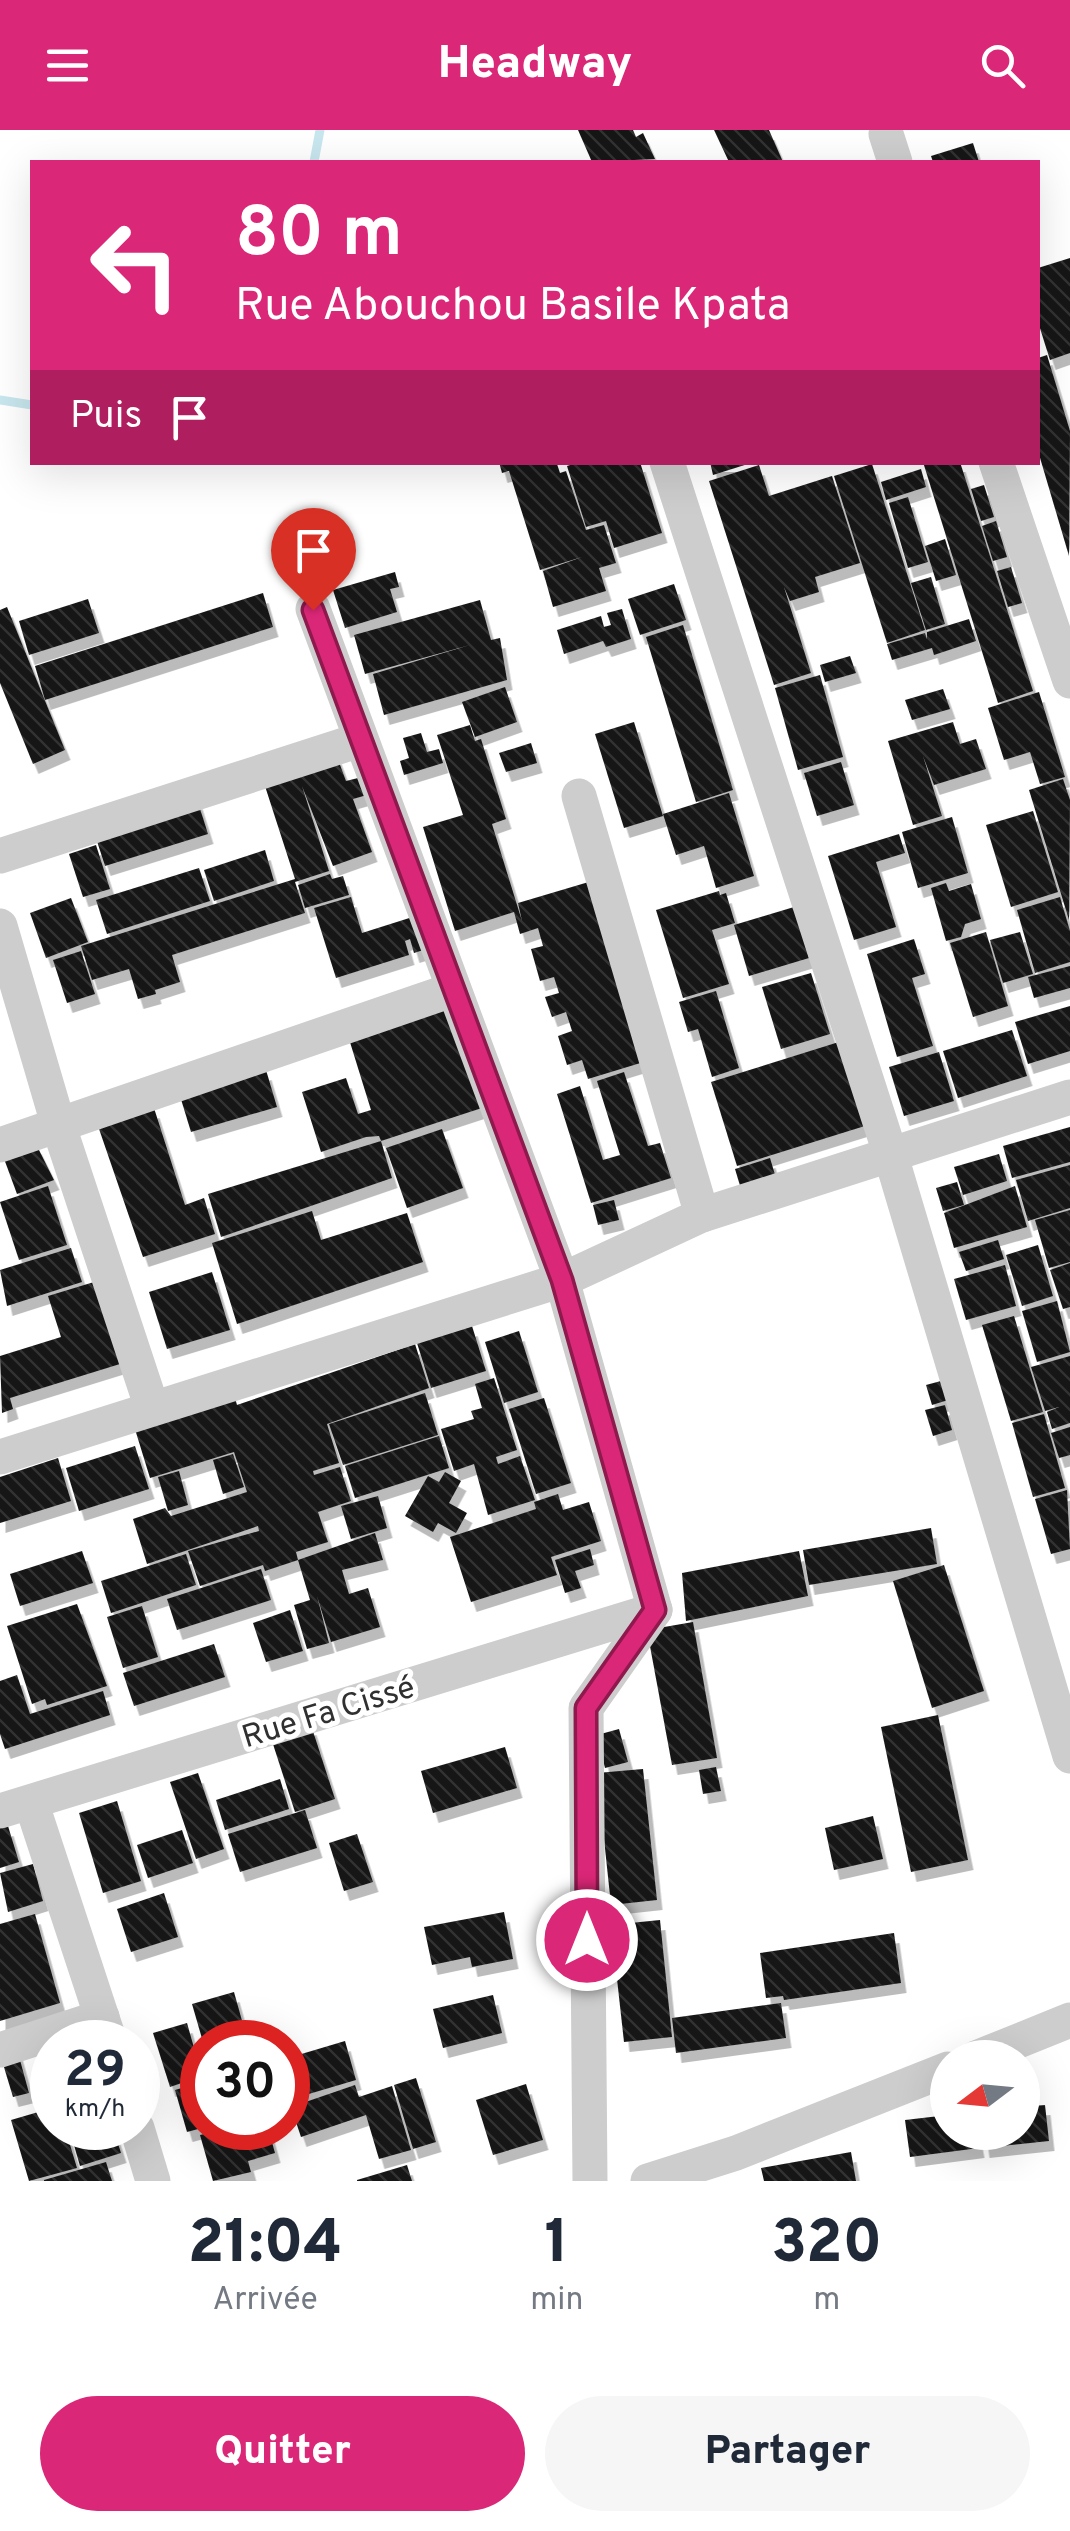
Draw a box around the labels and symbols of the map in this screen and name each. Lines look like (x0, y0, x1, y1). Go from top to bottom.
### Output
pin (271, 508, 356, 611)
street label: Rue Fa Cissé (237, 1669, 420, 1759)
position arrow (535, 1888, 639, 1992)
speed limit sign: 30 (180, 2020, 310, 2150)
north arrow (930, 2040, 1040, 2150)

